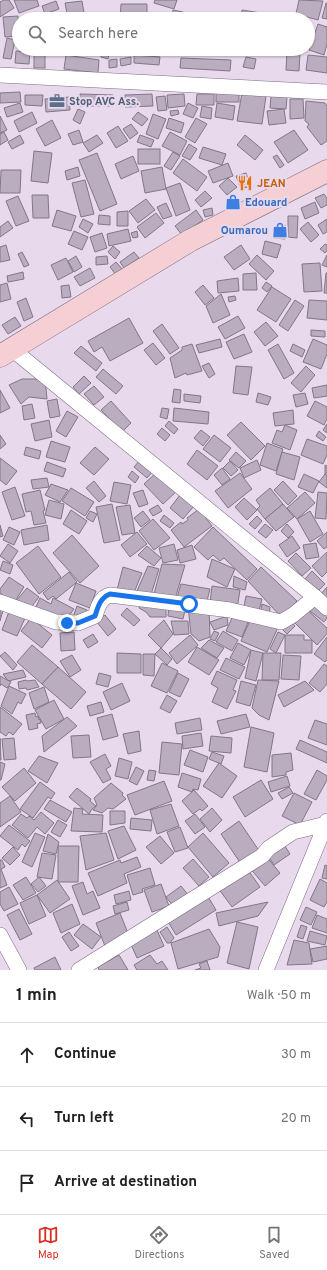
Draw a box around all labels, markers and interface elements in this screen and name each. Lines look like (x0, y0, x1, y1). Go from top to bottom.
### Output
search box (12, 12, 315, 56)
icon: search (26, 23, 48, 45)
text: Search here (58, 25, 138, 44)
office icon: Stop AVC Ass. (48, 92, 66, 110)
place label: Stop AVC Ass. (69, 95, 139, 109)
restaurant icon: JEAN (236, 174, 254, 192)
place label: JEAN (257, 177, 286, 191)
shop icon: Edouard (224, 193, 242, 211)
place label: Edouard (245, 196, 287, 210)
shop icon: Oumarou (271, 221, 289, 239)
place label: Oumarou (221, 224, 268, 238)
route start (180, 595, 198, 613)
route end (58, 614, 76, 632)
text: 1 min (16, 985, 57, 1007)
text: Walk · 50 m (247, 988, 311, 1004)
icon: ahead (16, 1044, 38, 1066)
text: Continue (54, 1045, 116, 1064)
text: 30 m (281, 1047, 311, 1063)
icon: left (16, 1108, 38, 1130)
text: Turn left (54, 1109, 114, 1128)
text: 20 m (281, 1111, 311, 1127)
icon: arrive (16, 1172, 38, 1194)
text: Arrive at destination (54, 1173, 197, 1192)
tab: Map (37, 1224, 59, 1262)
tab: Directions (134, 1224, 184, 1262)
tab: Saved (259, 1224, 290, 1262)

